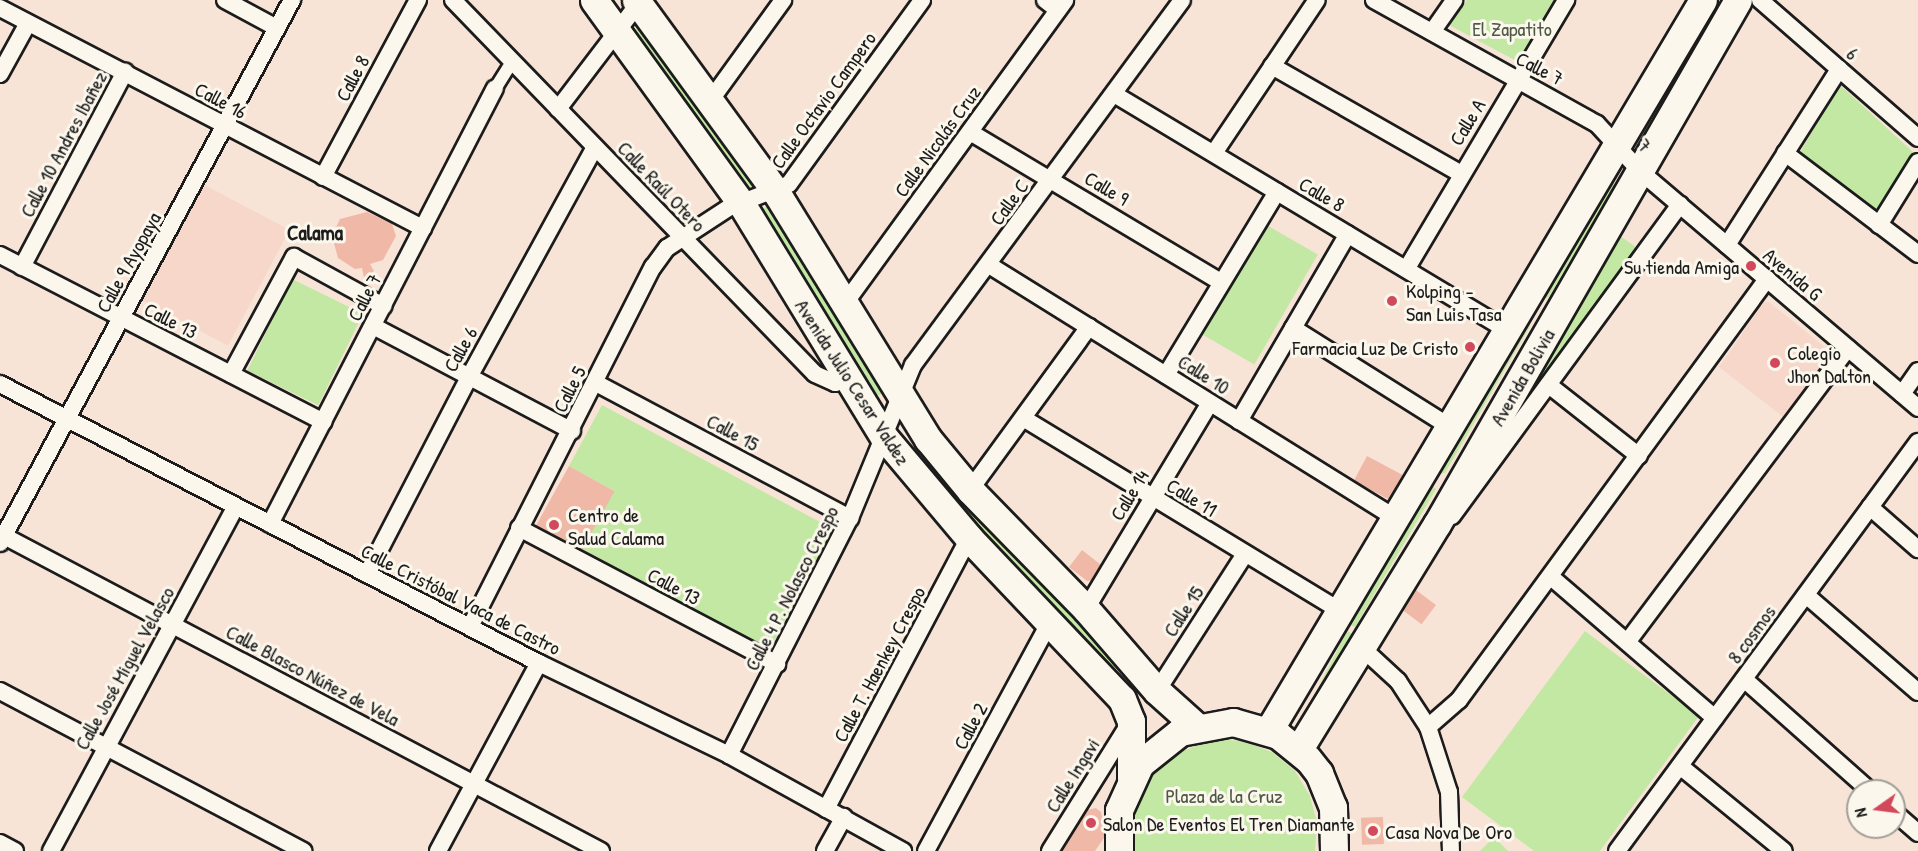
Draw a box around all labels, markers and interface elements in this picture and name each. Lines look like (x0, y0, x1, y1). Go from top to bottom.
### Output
park label: El Zapatito (1472, 16, 1552, 40)
street label: Calle Octavio Campero (765, 27, 881, 173)
street label: 6 (1842, 41, 1864, 65)
street label: Calle 7 (1512, 46, 1568, 90)
street label: Calle 8 (330, 51, 374, 105)
street label: Calle 10 Andres Ibañez (14, 67, 112, 221)
street label: Calle 16 (191, 76, 251, 124)
street label: Calle Nicolás Cruz (889, 81, 985, 201)
street label: Calle A (1444, 95, 1490, 149)
street label: 7 (1633, 133, 1657, 157)
street label: Calle Raúl Otero (613, 136, 711, 236)
street label: Calle 9 (1081, 166, 1133, 210)
street label: Calle 8 (1295, 171, 1349, 217)
street label: Calle C (984, 174, 1034, 230)
street label: Calle 9 Ayopaya (91, 208, 165, 316)
district label: Calama (287, 220, 343, 246)
street label: Avenida G (1759, 243, 1827, 305)
place label: Su tienda Amiga (1624, 254, 1739, 278)
marker: Su tienda Amiga (1744, 259, 1758, 273)
street label: Calle 7 (342, 269, 386, 325)
place label: Kolping - San Luis Tasa (1406, 278, 1502, 325)
marker: Kolping - San Luis Tasa (1383, 292, 1401, 310)
street label: Avenida Julio Cesar Valdez (790, 295, 916, 469)
street label: Calle 13 (141, 297, 201, 343)
street label: Calle 6 (438, 322, 482, 376)
street label: Avenida Bolivia (1485, 324, 1559, 430)
place label: Farmacia Luz De Cristo (1292, 335, 1458, 359)
marker: Farmacia Luz De Cristo (1463, 340, 1477, 354)
place label: Colegio Jhon Dalton (1787, 340, 1871, 387)
street label: Calle 10 (1174, 349, 1234, 399)
marker: Colegio Jhon Dalton (1768, 356, 1782, 370)
street label: Calle 5 (547, 362, 591, 416)
street label: Calle 15 (703, 408, 763, 456)
street label: Calle 14 (1105, 465, 1153, 525)
street label: Calle 11 (1162, 473, 1222, 521)
place label: Centro de Salud Calama (568, 502, 664, 549)
street label: Calle 4 P. Nolasco Crespo (739, 502, 843, 674)
marker: Centro de Salud Calama (545, 516, 563, 534)
street label: Calle Cristóbal Vaca de Castro (357, 538, 565, 660)
street label: Calle 13 (644, 562, 704, 610)
street label: Calle 15 (1158, 581, 1208, 641)
street label: Calle José Miguel Velasco (69, 582, 179, 754)
street label: Calle T. Haenkey Crespo (828, 582, 930, 746)
street label: 8 cosmos (1722, 600, 1780, 668)
street label: Calle Blasco Núñez de Vela (222, 619, 404, 731)
street label: Calle 2 (948, 699, 992, 753)
street label: Calle Ingavi (1040, 733, 1104, 817)
north arrow (1846, 779, 1906, 839)
park label: Plaza de la Cruz (1165, 783, 1283, 807)
text: N (1849, 806, 1872, 820)
place label: Salon De Eventos El Tren Diamante (1103, 811, 1355, 835)
marker: Salon De Eventos El Tren Diamante (1084, 816, 1098, 830)
place label: Casa Nova De Oro (1385, 819, 1512, 843)
marker: Casa Nova De Oro (1366, 824, 1380, 838)

